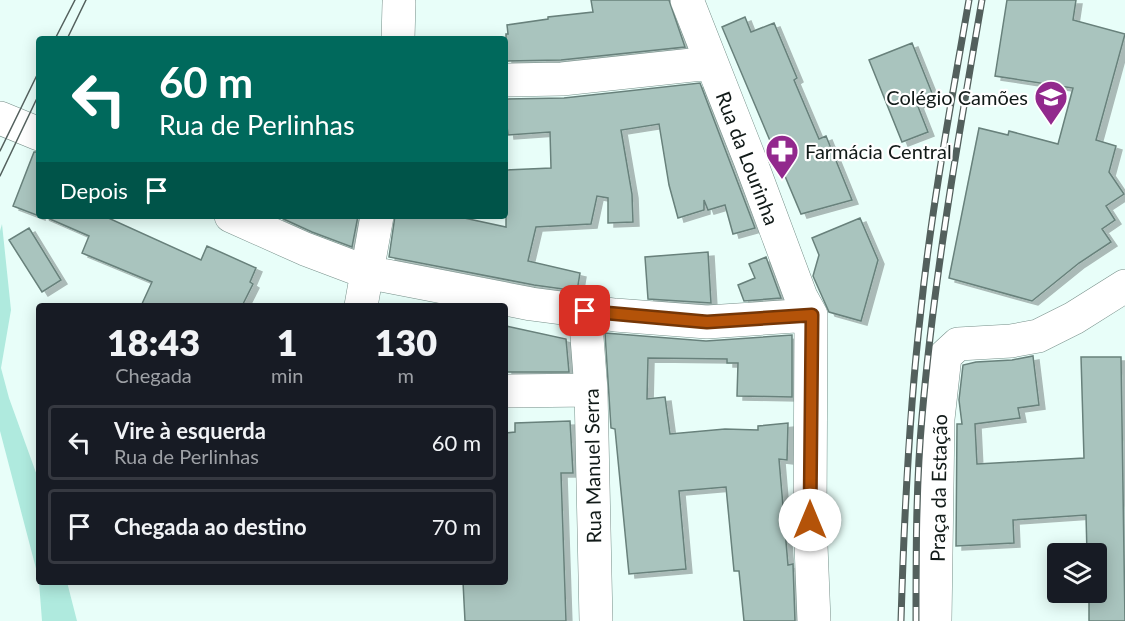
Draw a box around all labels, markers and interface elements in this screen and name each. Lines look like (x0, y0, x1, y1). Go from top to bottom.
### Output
text: 60 m (159, 57, 253, 107)
icon: left (60, 60, 138, 138)
school or university icon: Colégio Camões (1033, 79, 1069, 126)
place label: Colégio Camões (886, 85, 1028, 109)
street label: Rua da Lourinha (712, 88, 784, 228)
text: Rua de Perlinhas (159, 108, 355, 141)
pharmacy icon: Farmácia Central (764, 133, 800, 180)
place label: Farmácia Central (805, 139, 952, 163)
icon: arrive (140, 174, 173, 207)
text: Depois (60, 177, 128, 204)
pin (559, 285, 610, 336)
icon: arrive (568, 294, 601, 327)
text: 18:43 (107, 320, 200, 364)
text: 1 (277, 320, 298, 364)
text: 130 (374, 320, 437, 364)
text: Chegada (115, 363, 192, 387)
text: min (271, 363, 303, 387)
text: m (397, 363, 414, 387)
street label: Rua Manuel Serra (579, 388, 605, 544)
street label: Praça da Estação (925, 414, 951, 562)
text: Vire à esquerda (114, 417, 266, 444)
icon: left (63, 426, 96, 459)
text: 60 m (432, 429, 481, 456)
text: Rua de Perlinhas (114, 444, 259, 468)
position arrow (778, 488, 842, 552)
icon: arrive (63, 510, 96, 543)
text: Chegada ao destino (114, 513, 307, 540)
text: 70 m (432, 513, 481, 540)
map controls (1047, 543, 1107, 603)
button: layers (1047, 543, 1107, 603)

